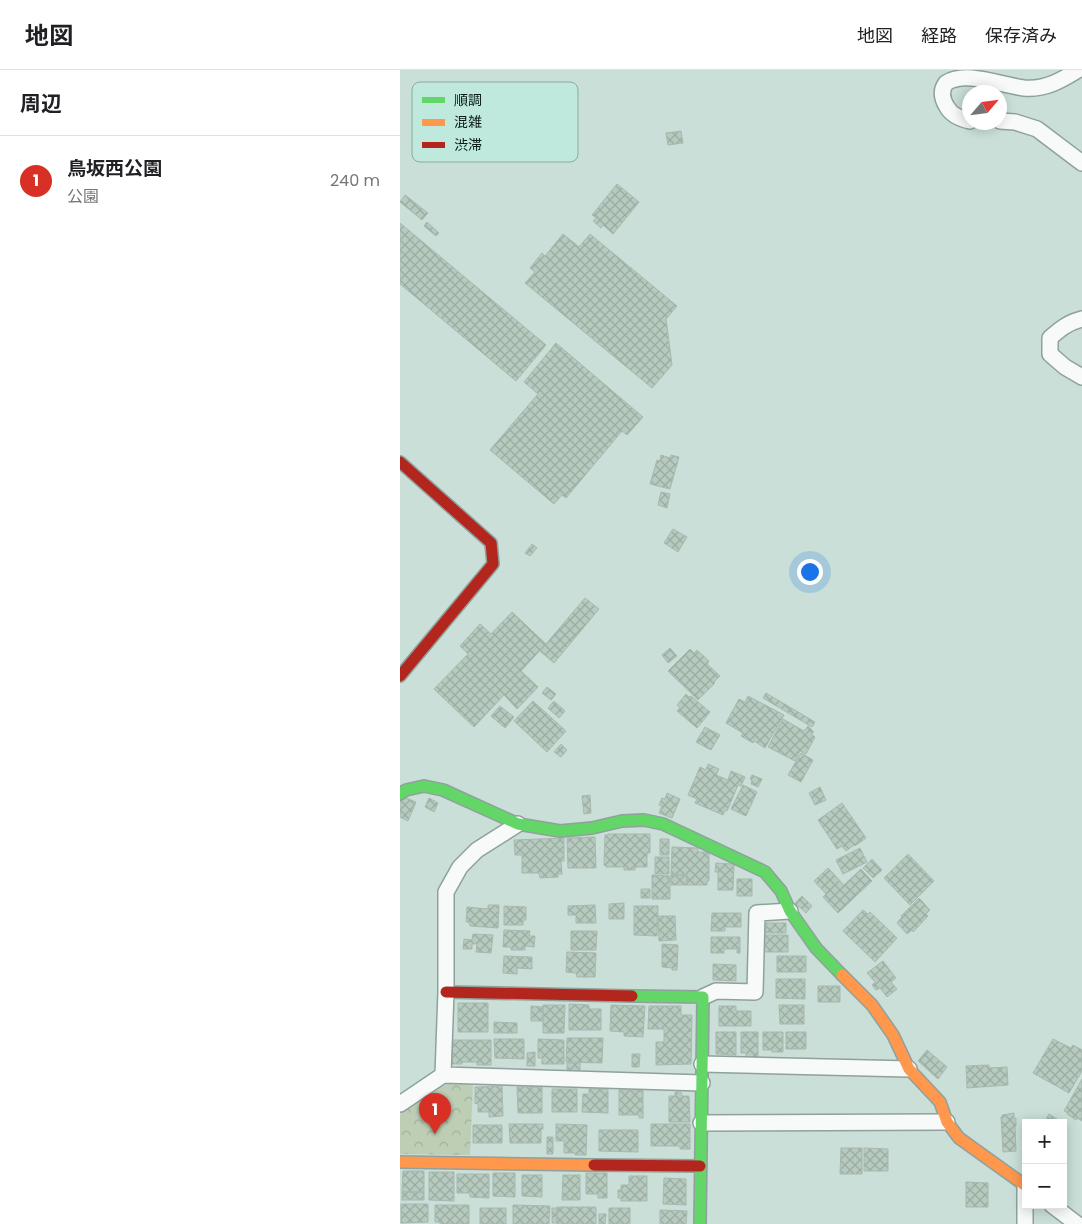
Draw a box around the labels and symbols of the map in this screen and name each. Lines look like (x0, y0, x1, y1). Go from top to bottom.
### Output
legend (412, 82, 578, 162)
north arrow (962, 85, 1007, 130)
text: 順調 (454, 90, 482, 110)
text: 混雑 (454, 112, 482, 132)
text: 渋滞 (454, 135, 482, 155)
your location (797, 559, 823, 585)
pin: 1 (419, 1093, 451, 1134)

